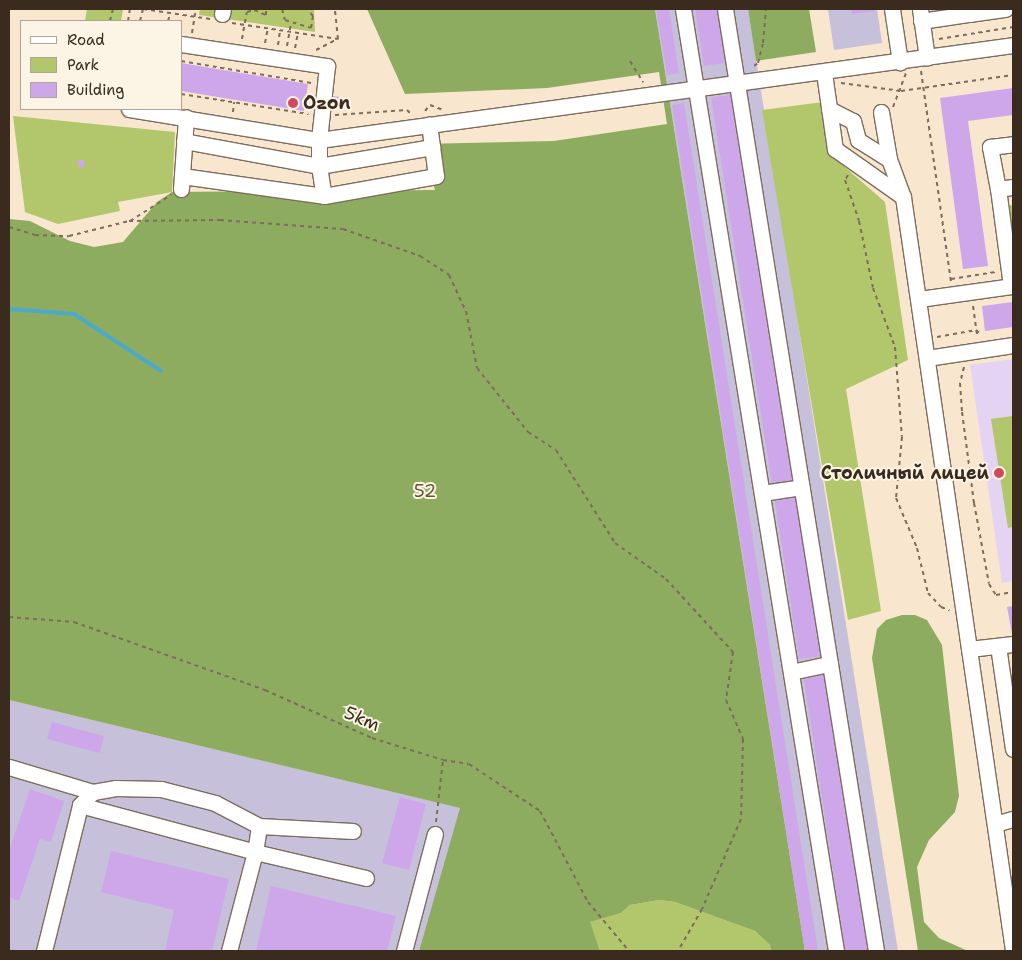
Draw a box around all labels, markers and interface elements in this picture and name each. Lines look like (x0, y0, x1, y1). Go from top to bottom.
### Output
legend (20, 20, 182, 110)
text: Road (67, 30, 105, 50)
text: Park (67, 55, 99, 75)
text: Building (67, 80, 124, 100)
place label: Ozon (303, 92, 350, 114)
marker: Ozon (287, 97, 299, 109)
place label: Столичный лицей (821, 462, 989, 484)
marker: Столичный лицей (993, 467, 1005, 479)
park label: 52 (414, 480, 436, 502)
street label: 5km (341, 702, 383, 736)

